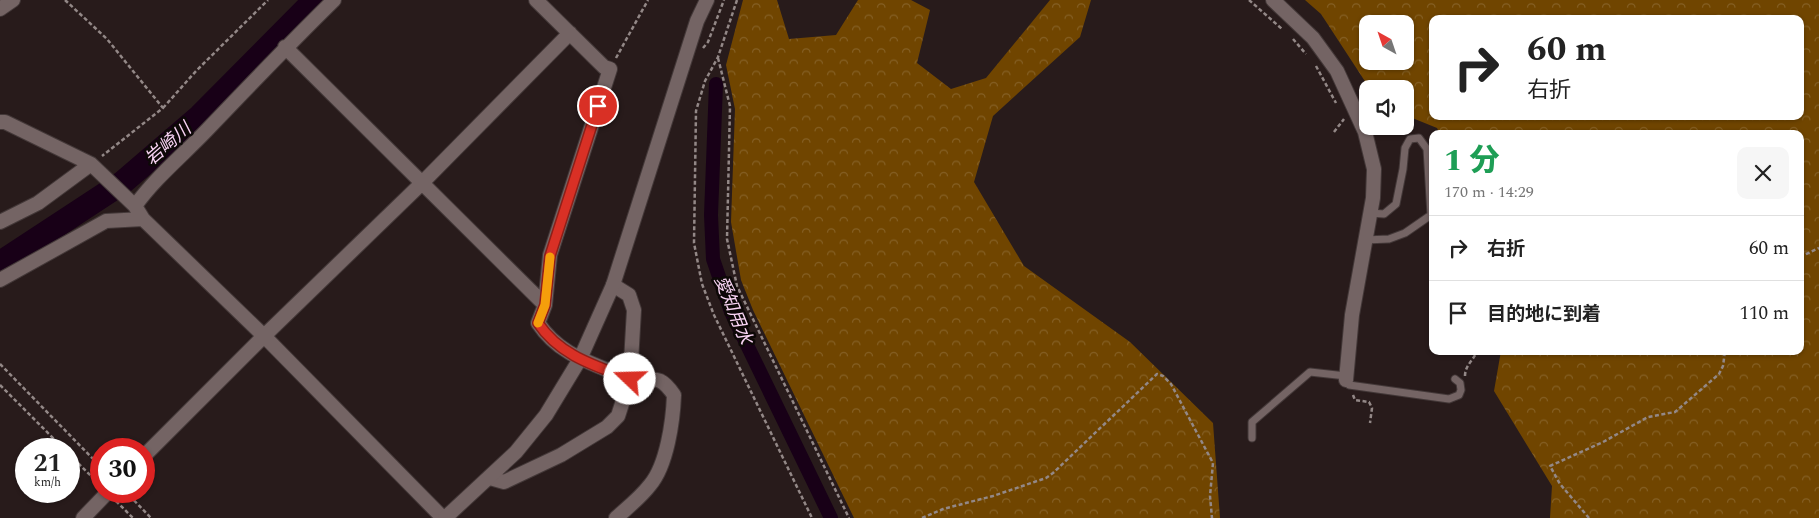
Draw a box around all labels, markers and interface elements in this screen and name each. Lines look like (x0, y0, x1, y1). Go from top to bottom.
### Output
north arrow (1359, 15, 1414, 70)
map controls (1359, 15, 1414, 135)
text: 60 m (1527, 23, 1607, 76)
icon: right (1444, 35, 1509, 100)
text: 右折 (1527, 74, 1571, 107)
button: sound (1359, 80, 1414, 135)
pin (577, 85, 619, 127)
icon: arrive (584, 92, 612, 120)
water label: 岩崎川 (139, 115, 199, 172)
text: 1 分 (1444, 138, 1500, 184)
button: close (1737, 147, 1789, 199)
text: 170 m · 14:29 (1444, 180, 1534, 204)
icon: right (1444, 234, 1472, 262)
text: 60 m (1749, 234, 1789, 263)
text: 右折 (1487, 235, 1525, 264)
water label: 愛知用水 (707, 272, 760, 350)
icon: arrive (1444, 299, 1472, 327)
text: 110 m (1739, 299, 1789, 328)
text: 目的地に到着 (1487, 300, 1601, 329)
position arrow (603, 352, 655, 404)
speed limit sign: 30 (90, 438, 155, 503)
text: 21 (33, 445, 62, 483)
text: km/h (34, 473, 61, 492)

